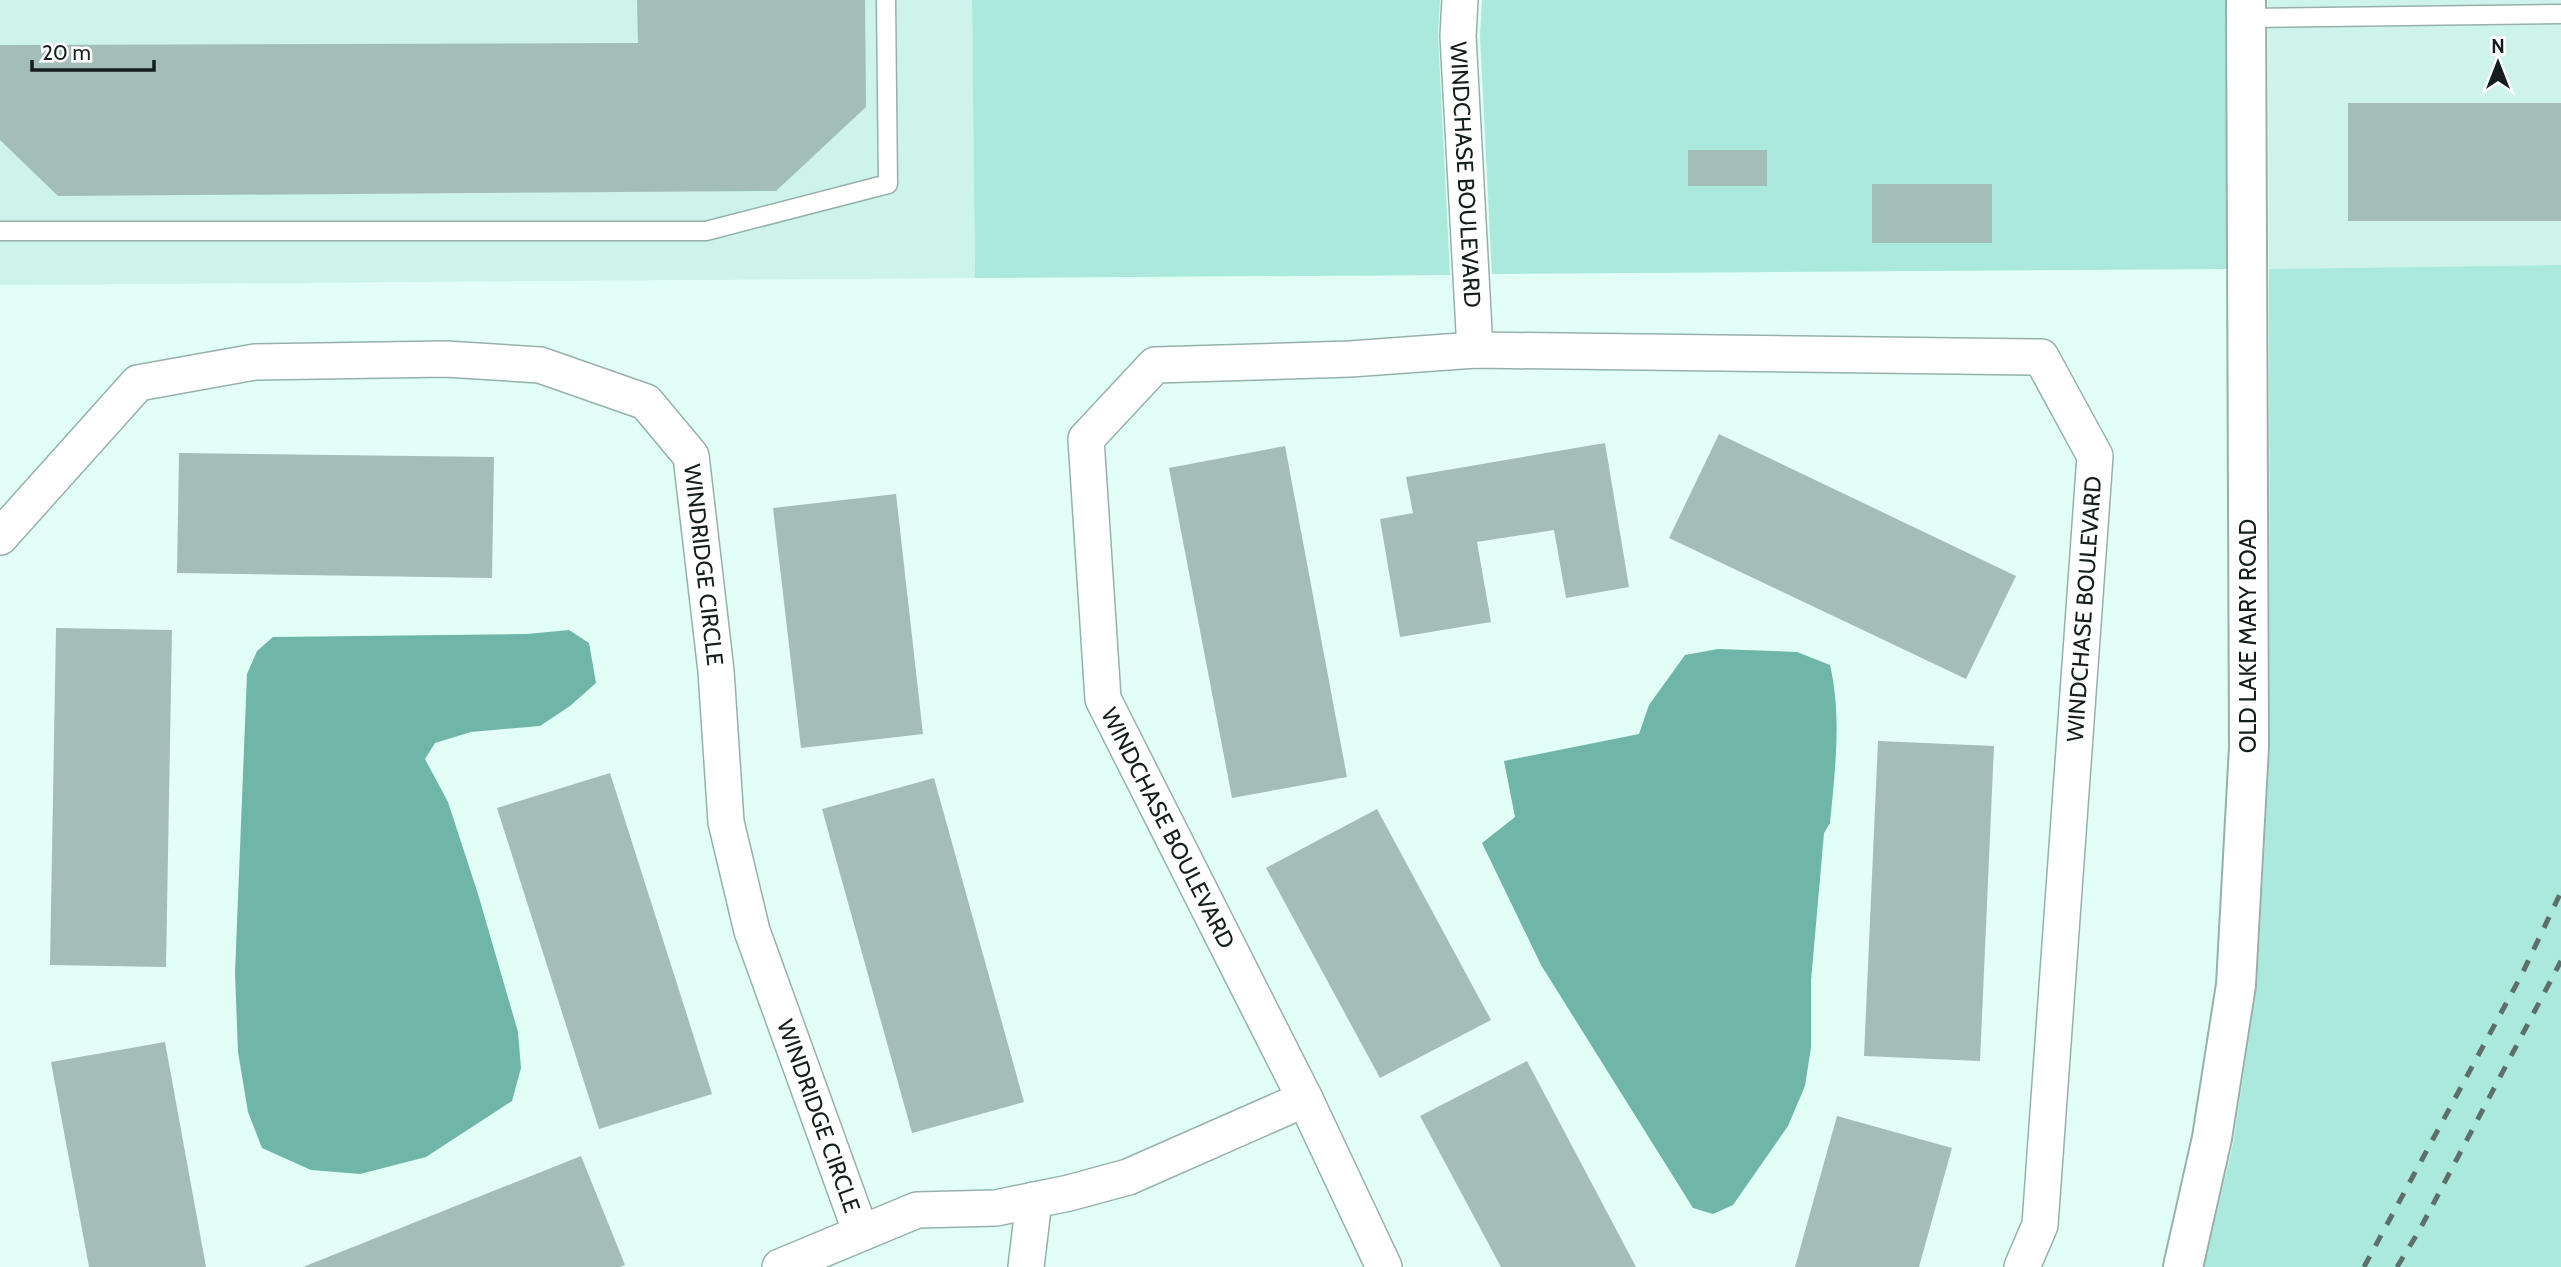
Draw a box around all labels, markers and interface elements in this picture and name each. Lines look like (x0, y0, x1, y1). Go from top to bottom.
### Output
scale bar (32, 28, 154, 72)
north arrow (2463, 28, 2533, 98)
text: N (2491, 35, 2505, 58)
text: 20 m (42, 40, 91, 65)
street label: WINDCHASE BOULEVARD (1444, 41, 1487, 309)
street label: WINDRIDGE CIRCLE (678, 462, 729, 667)
street label: WINDCHASE BOULEVARD (2061, 475, 2107, 743)
street label: OLD LAKE MARY ROAD (2234, 519, 2262, 753)
street label: WINDCHASE BOULEVARD (1095, 703, 1241, 953)
street label: WINDRIDGE CIRCLE (771, 1016, 866, 1216)

